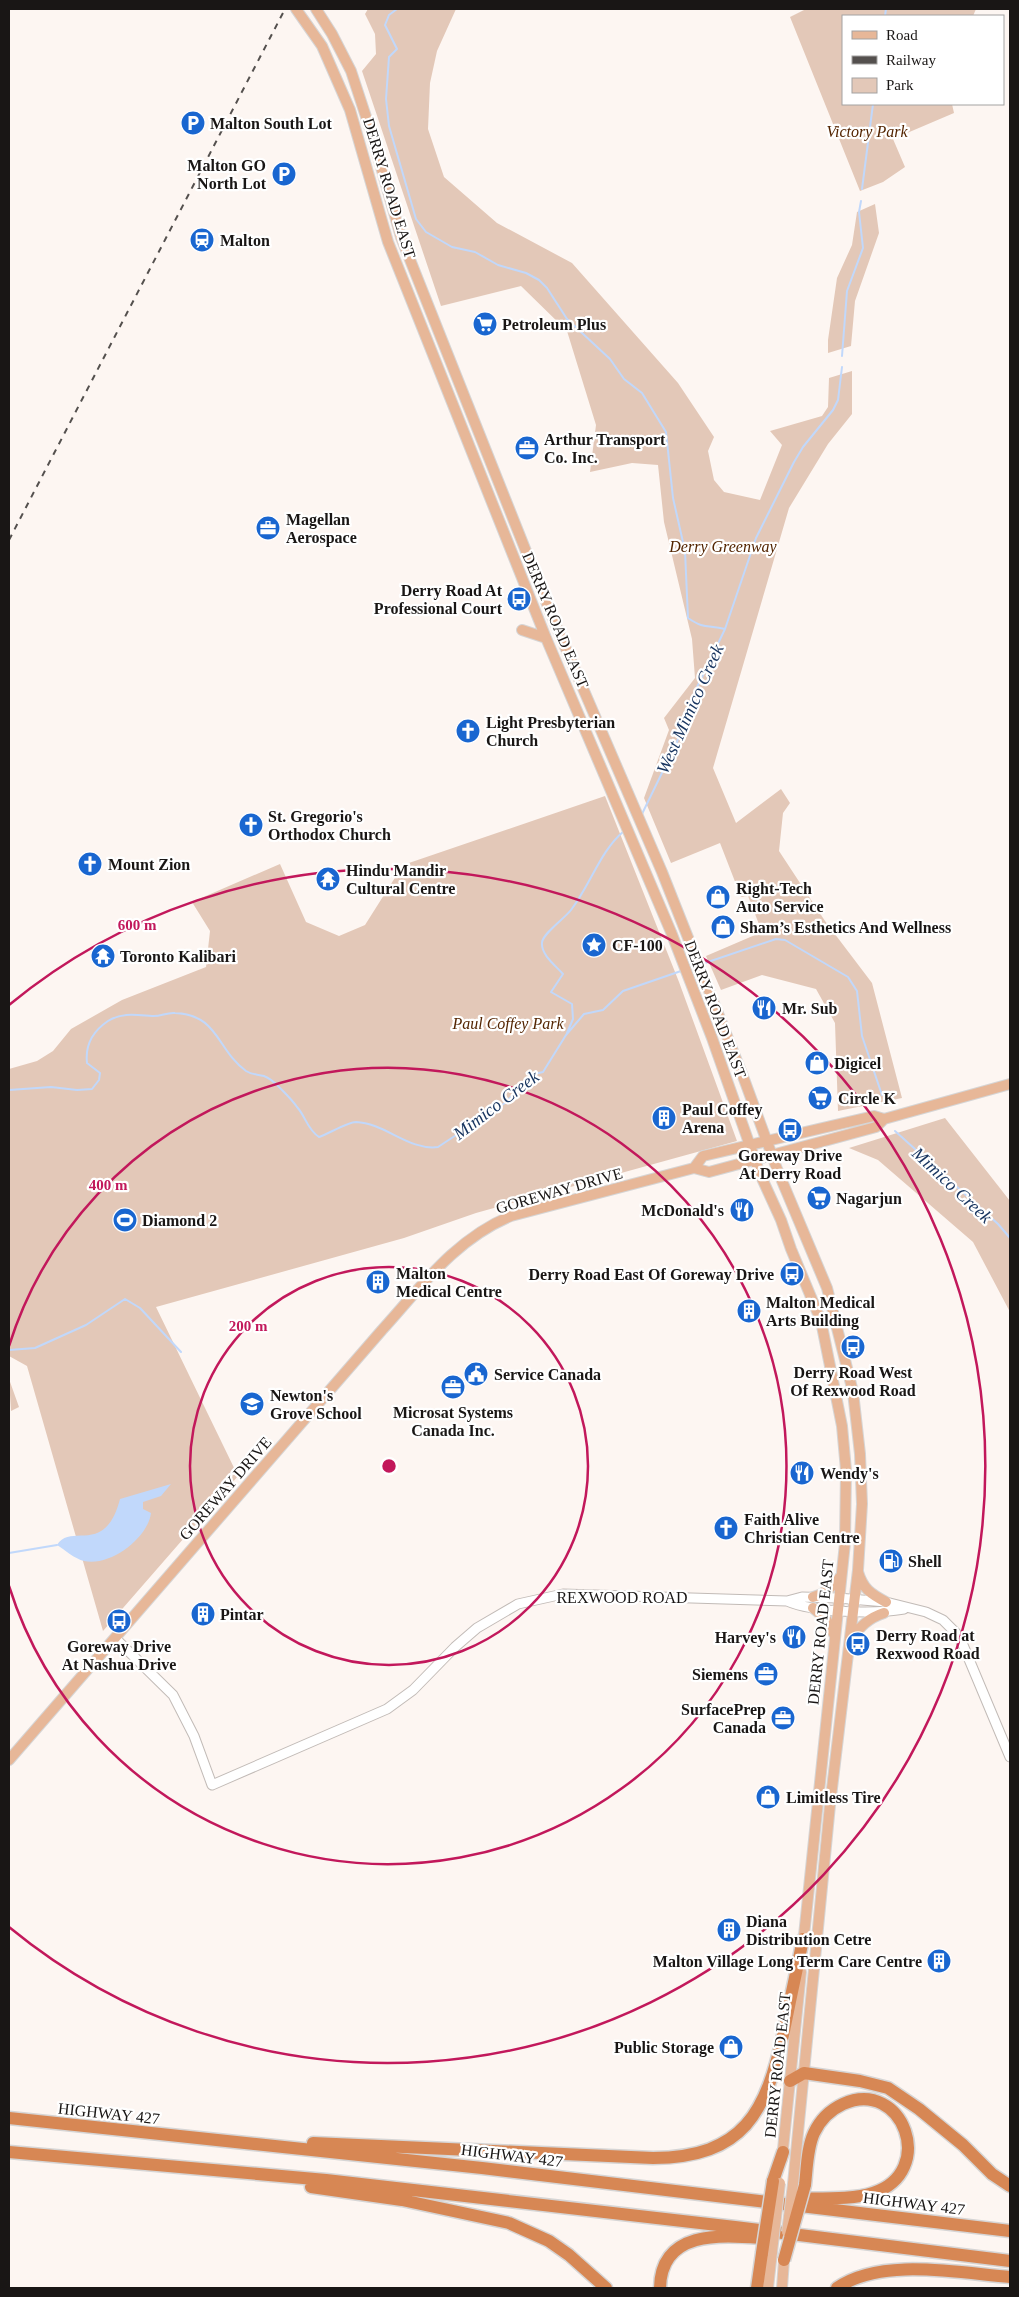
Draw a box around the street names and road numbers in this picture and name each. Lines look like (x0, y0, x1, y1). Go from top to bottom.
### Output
street label: DERRY ROAD EAST (360, 116, 419, 261)
street label: DERRY ROAD EAST (519, 550, 592, 691)
street label: DERRY ROAD EAST (681, 938, 750, 1081)
street label: GOREWAY DRIVE (494, 1164, 624, 1217)
street label: GOREWAY DRIVE (176, 1433, 275, 1543)
street label: DERRY ROAD EAST (804, 1558, 837, 1706)
street label: REXWOOD ROAD (556, 1589, 688, 1606)
street label: DERRY ROAD EAST (761, 1991, 794, 2139)
street label: HIGHWAY 427 (57, 2100, 161, 2127)
street label: HIGHWAY 427 (460, 2141, 564, 2170)
street label: HIGHWAY 427 (862, 2189, 966, 2218)

